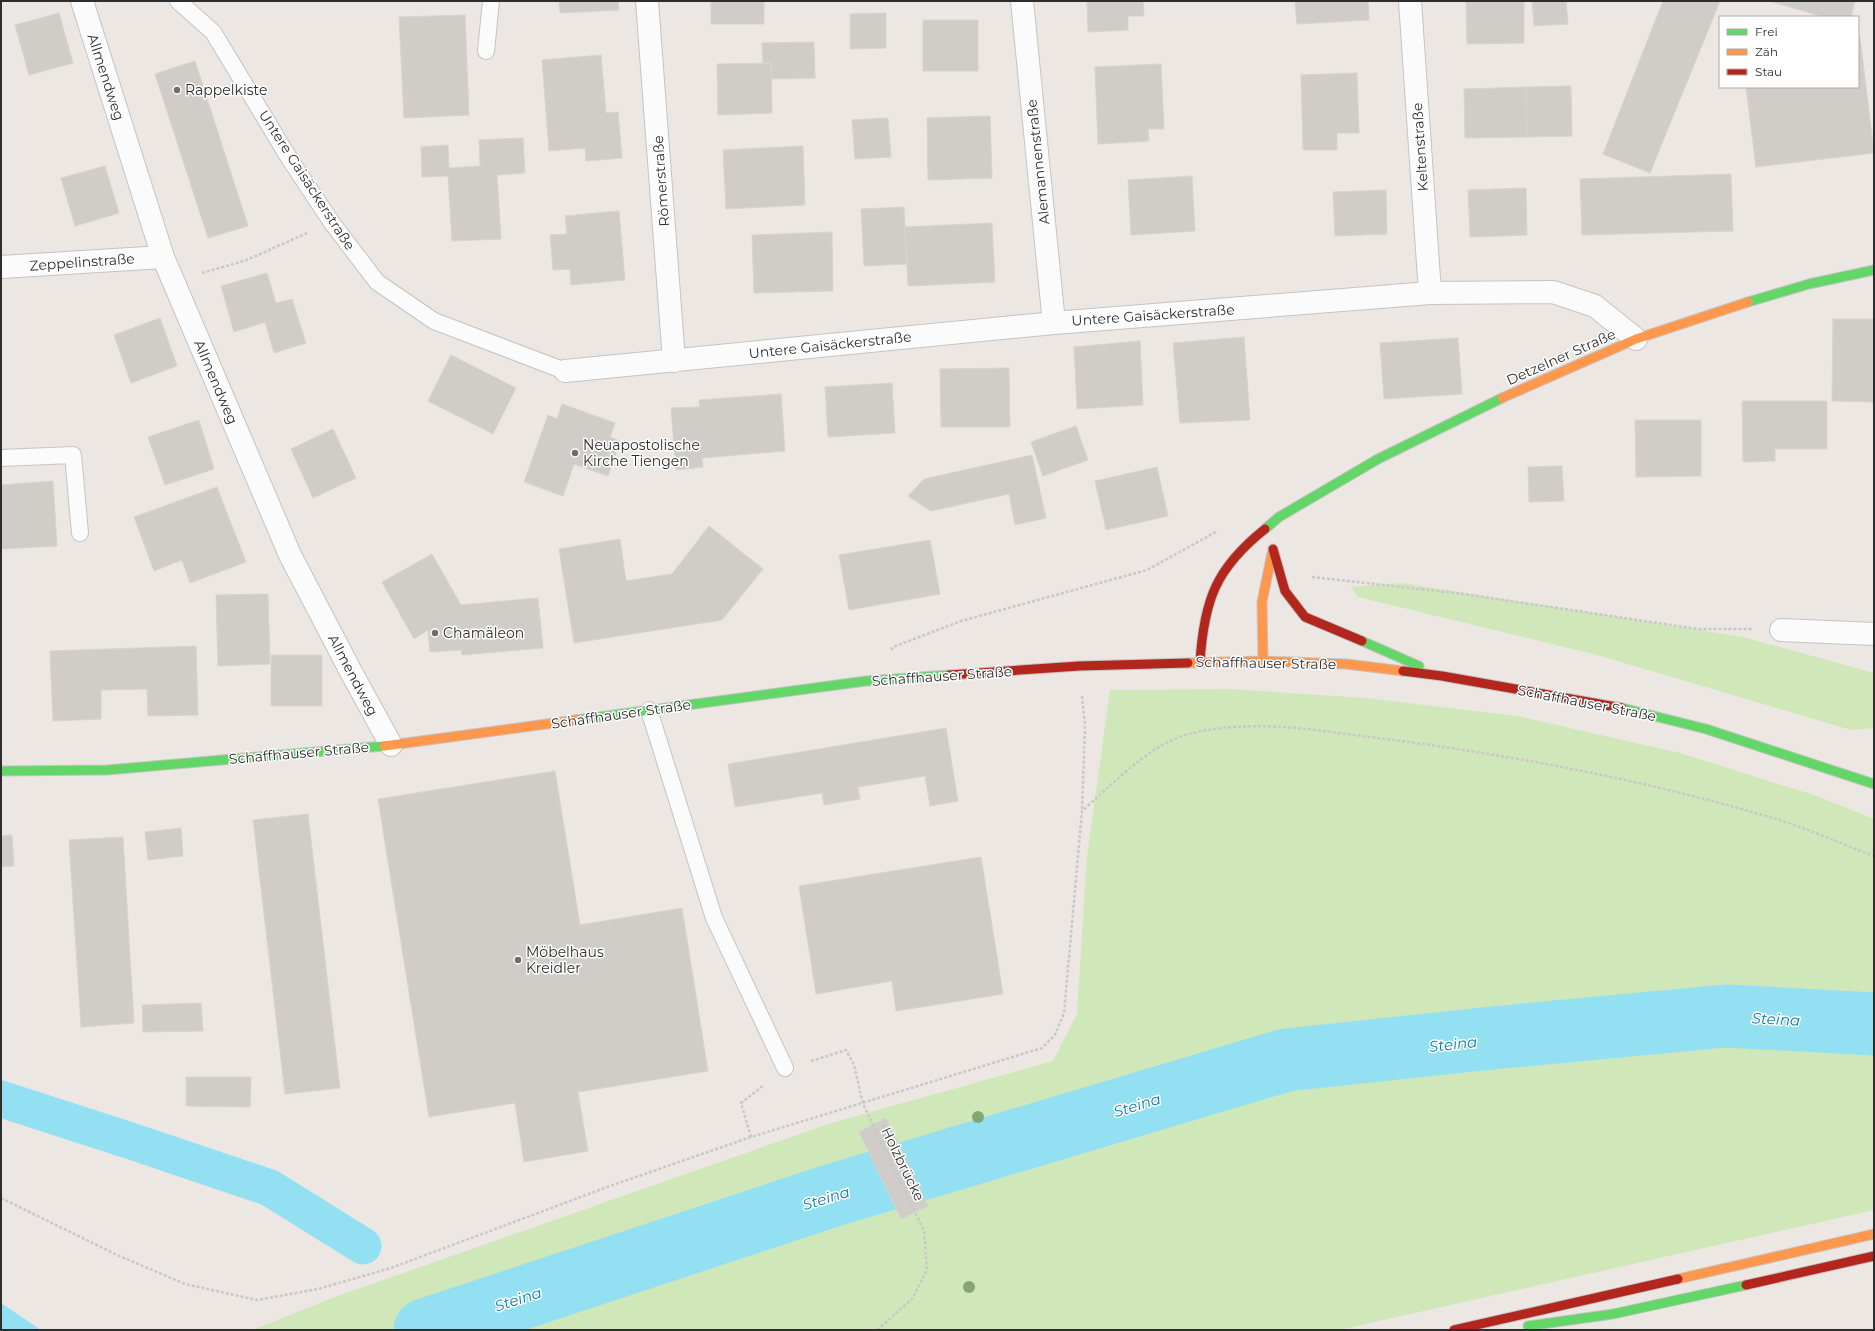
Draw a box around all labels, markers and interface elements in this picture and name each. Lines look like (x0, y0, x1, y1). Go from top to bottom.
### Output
legend (1719, 16, 1859, 88)
text: Frei (1755, 24, 1778, 39)
street label: Allmendweg (84, 31, 128, 123)
text: Zäh (1755, 44, 1778, 59)
text: Stau (1755, 64, 1782, 79)
place label: Rappelkiste (185, 81, 267, 99)
marker: Rappelkiste (172, 85, 182, 95)
street label: Alemannenstraße (1022, 98, 1054, 226)
street label: Keltenstraße (1408, 102, 1432, 192)
street label: Untere Gaisäckerstraße (255, 107, 359, 253)
street label: Römerstraße (649, 135, 673, 227)
street label: Zeppelinstraße (29, 249, 135, 275)
street label: Untere Gaisäckerstraße (1071, 300, 1235, 330)
street label: Detzelner Straße (1504, 325, 1618, 389)
street label: Untere Gaisäckerstraße (748, 328, 912, 362)
street label: Allmendweg (190, 337, 242, 427)
place label: Neuapostolische Kirche Tiengen (583, 436, 700, 470)
marker: Neuapostolische Kirche Tiengen (570, 448, 580, 458)
place label: Chamäleon (443, 624, 524, 642)
marker: Chamäleon (430, 628, 440, 638)
street label: Allmendweg (324, 631, 382, 719)
street label: Schaffhauser Straße (1195, 653, 1337, 673)
street label: Schaffhauser Straße (871, 662, 1013, 690)
street label: Schaffhauser Straße (1516, 681, 1658, 725)
street label: Schaffhauser Straße (550, 695, 692, 733)
street label: Schaffhauser Straße (228, 738, 370, 768)
place label: Möbelhaus Kreidler (526, 943, 604, 977)
marker: Möbelhaus Kreidler (513, 955, 523, 965)
water label: Steina (1751, 1008, 1801, 1030)
water label: Steina (1428, 1032, 1478, 1056)
water label: Steina (1111, 1089, 1163, 1121)
street label: Holzbrücke (877, 1124, 929, 1204)
water label: Steina (800, 1182, 852, 1214)
water label: Steina (492, 1282, 544, 1316)

